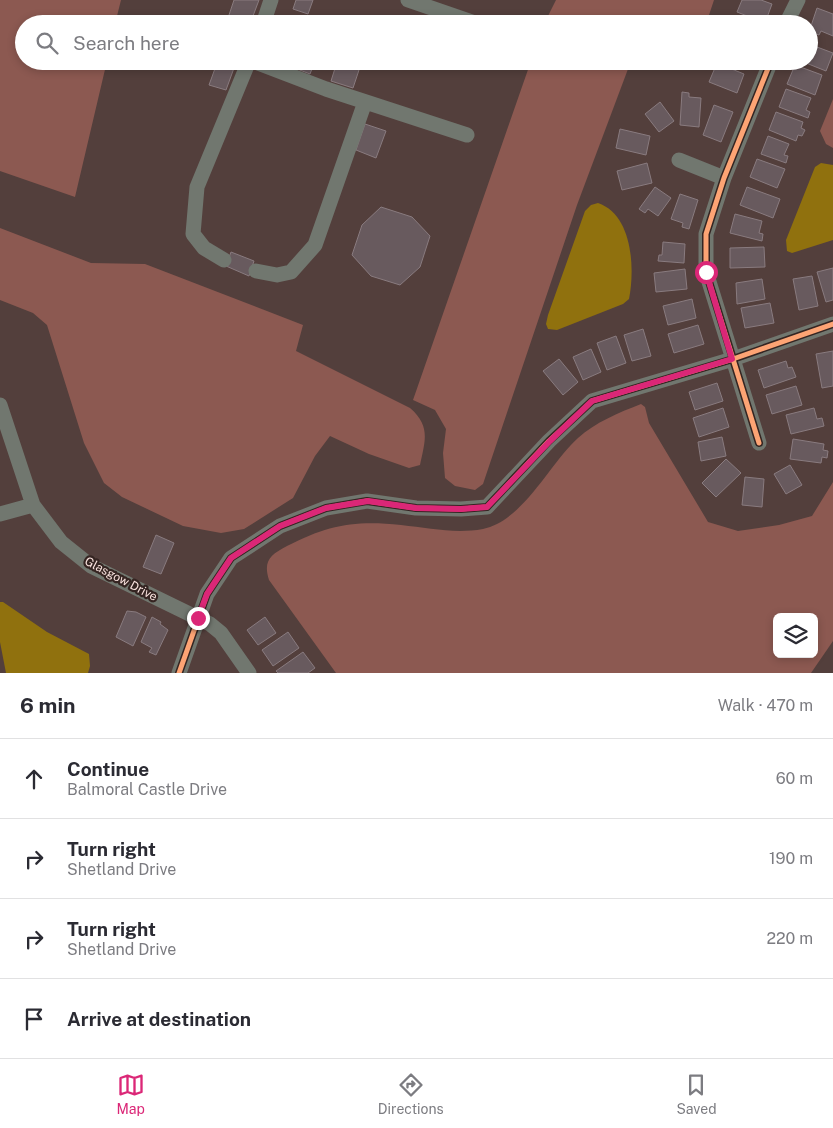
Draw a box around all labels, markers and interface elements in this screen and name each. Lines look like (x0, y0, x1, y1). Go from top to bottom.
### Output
search box (15, 15, 818, 70)
icon: search (33, 29, 61, 57)
text: Search here (73, 32, 180, 54)
route start (695, 261, 718, 284)
street label: Glasgow Drive (82, 554, 160, 604)
route end (187, 607, 210, 630)
map controls (773, 613, 818, 658)
button: layers (773, 613, 818, 658)
text: 6 min (20, 693, 76, 718)
text: Walk · 470 m (718, 696, 813, 715)
text: Continue (67, 758, 149, 780)
icon: ahead (20, 765, 48, 793)
text: 60 m (776, 769, 813, 788)
text: Balmoral Castle Drive (67, 780, 227, 799)
text: Turn right (67, 838, 156, 860)
icon: right (20, 845, 48, 873)
text: 190 m (769, 849, 813, 868)
text: Shetland Drive (67, 860, 176, 879)
text: Turn right (67, 918, 156, 940)
icon: right (20, 925, 48, 953)
text: 220 m (766, 929, 813, 948)
text: Shetland Drive (67, 940, 176, 959)
icon: arrive (20, 1005, 48, 1033)
text: Arrive at destination (67, 1008, 251, 1030)
tab: Map (116, 1071, 145, 1117)
tab: Directions (378, 1071, 444, 1117)
tab: Saved (676, 1071, 717, 1117)

